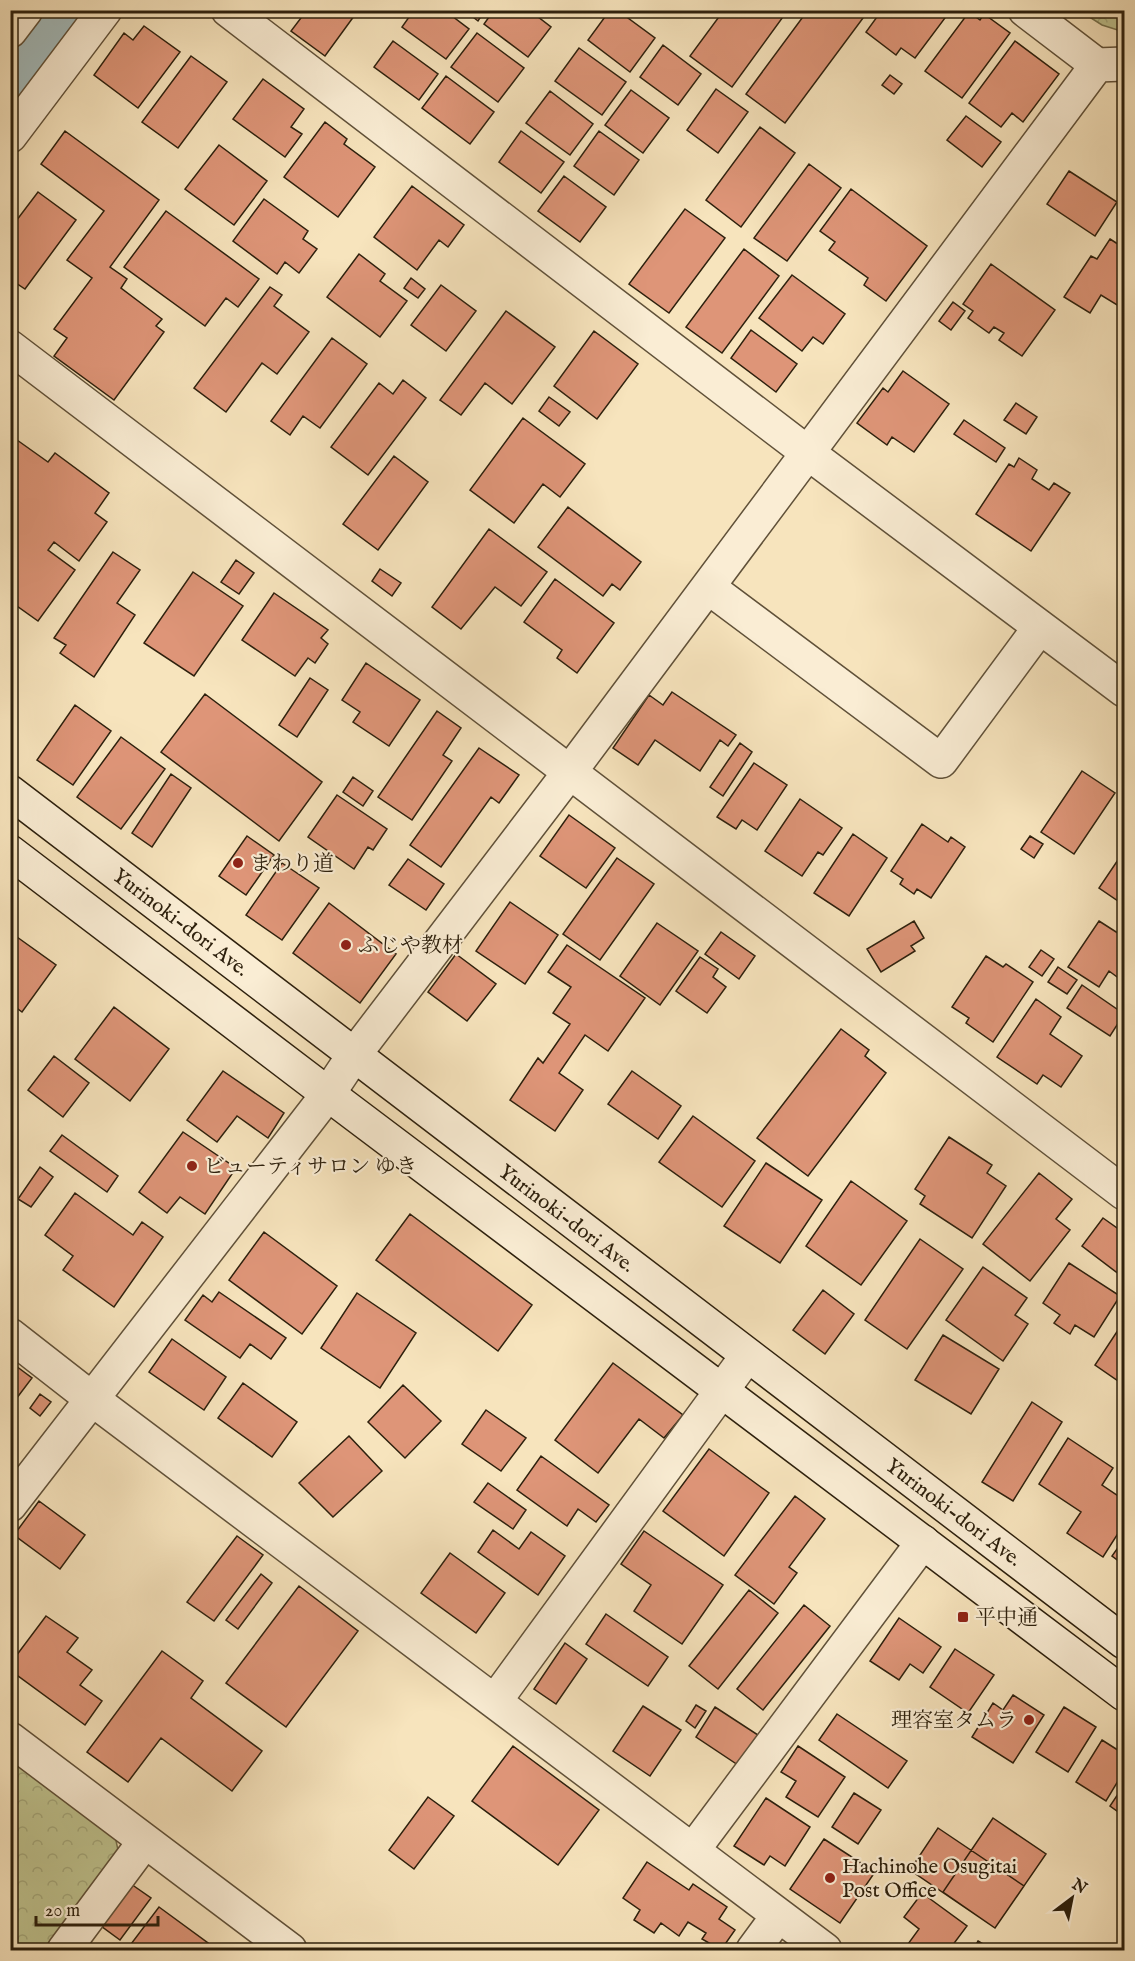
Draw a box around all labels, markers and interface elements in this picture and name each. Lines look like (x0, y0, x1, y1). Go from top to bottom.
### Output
place label: まわり道 (250, 851, 334, 878)
marker: まわり道 (231, 856, 245, 870)
street label: Yurinoki-dori Ave. (106, 863, 254, 983)
place label: ふじや教材 (358, 933, 463, 960)
marker: ふじや教材 (339, 938, 353, 952)
place label: ビューティサロン ゆき (204, 1154, 417, 1181)
marker: ビューティサロン ゆき (185, 1159, 199, 1173)
street label: Yurinoki-dori Ave. (492, 1159, 640, 1279)
street label: Yurinoki-dori Ave. (879, 1453, 1027, 1573)
place label: 平中通 (975, 1605, 1038, 1632)
marker: 平中通 (956, 1610, 970, 1624)
place label: 理容室タムラ (891, 1708, 1017, 1735)
marker: 理容室タムラ (1022, 1713, 1036, 1727)
place label: Hachinohe Osugitai Post Office (842, 1854, 1017, 1905)
north arrow (1042, 1868, 1102, 1928)
marker: Hachinohe Osugitai Post Office (823, 1871, 837, 1885)
text: N (1067, 1874, 1090, 1899)
scale bar (36, 1889, 158, 1927)
text: 20 m (45, 1900, 80, 1923)

